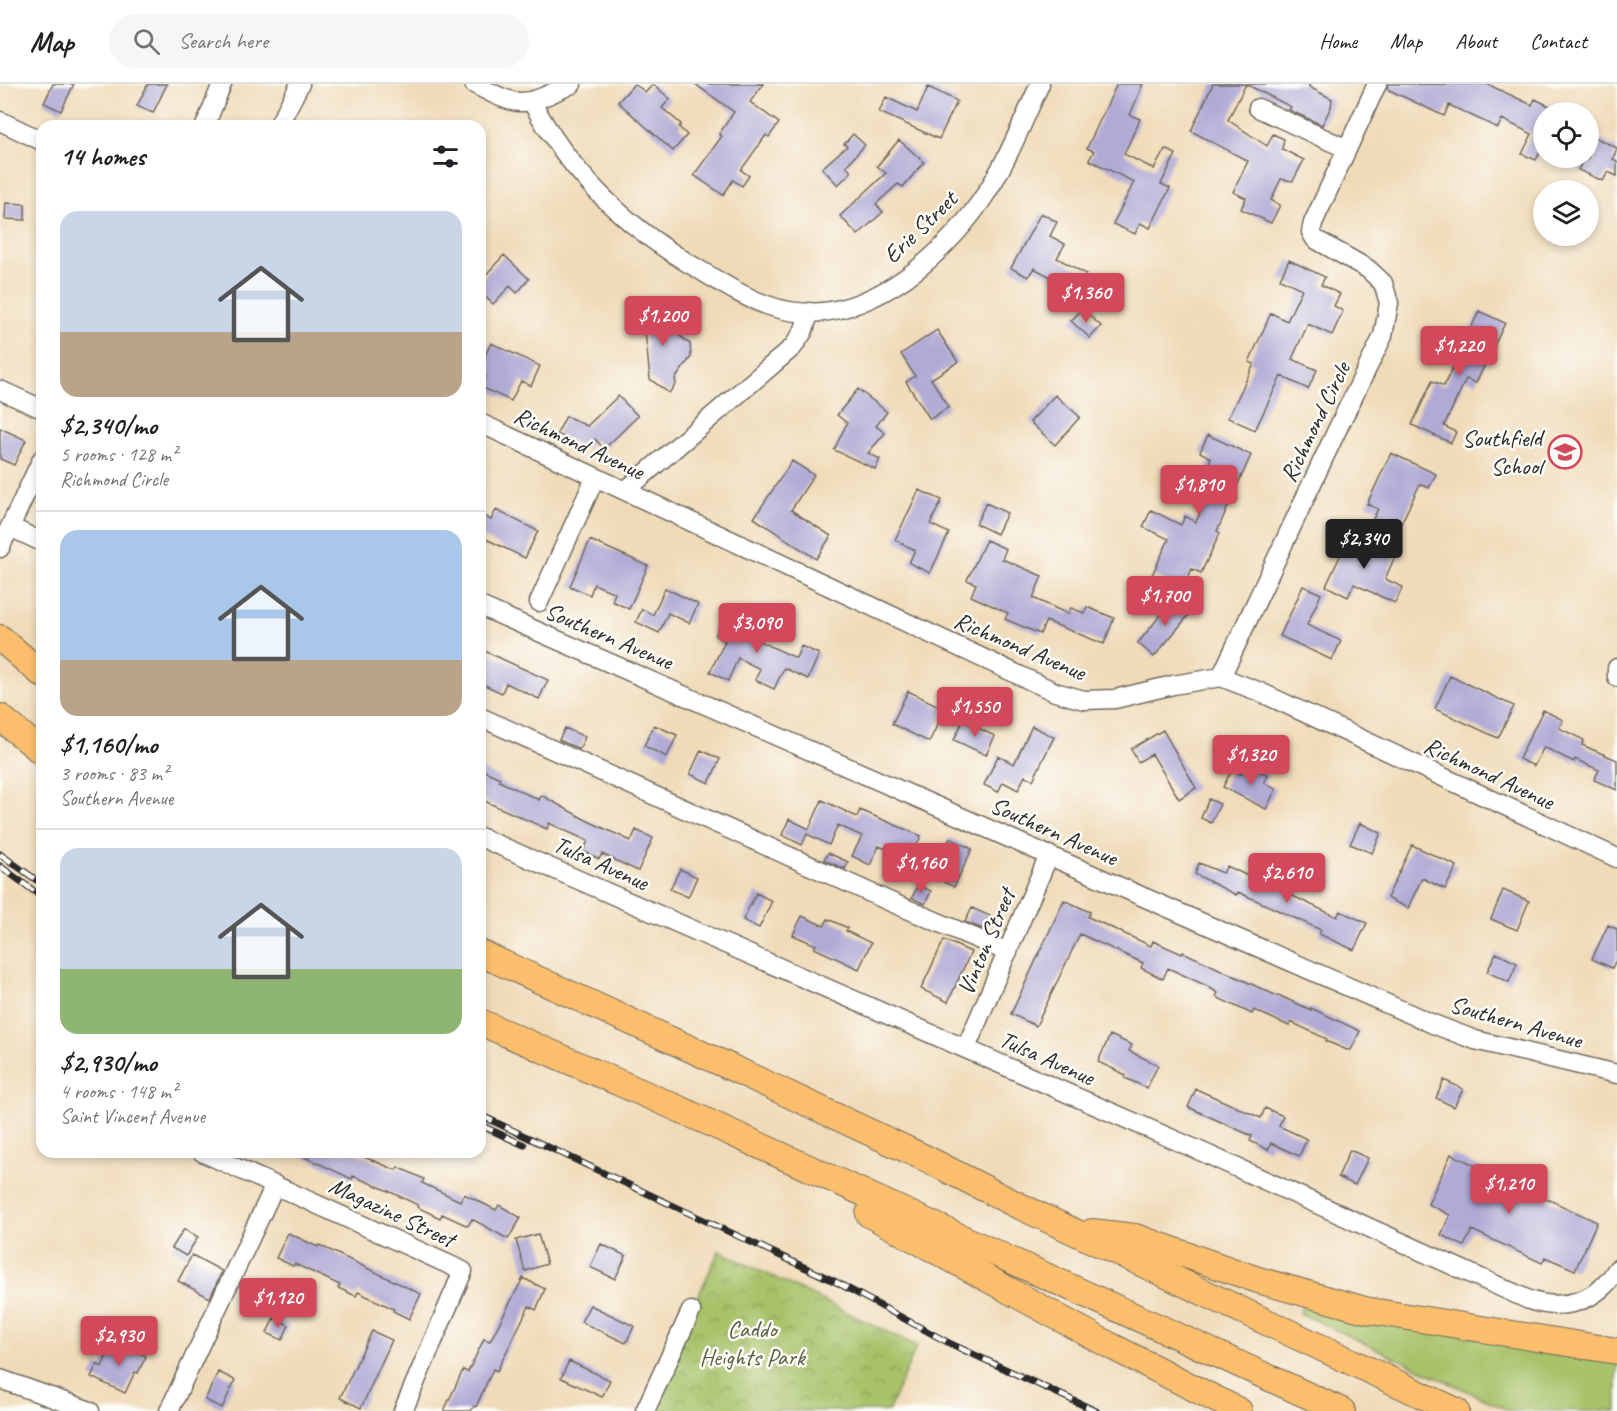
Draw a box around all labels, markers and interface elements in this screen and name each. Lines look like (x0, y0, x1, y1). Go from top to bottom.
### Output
search box (109, 14, 529, 68)
text: Map (30, 24, 73, 59)
icon: search (130, 25, 163, 58)
text: Search here (178, 27, 268, 55)
text: Home (1319, 28, 1357, 54)
text: Map (1390, 28, 1422, 54)
text: About (1455, 28, 1497, 54)
text: Contact (1530, 28, 1587, 54)
map controls (1533, 102, 1599, 246)
button: locate (1533, 102, 1599, 168)
text: 14 homes (60, 140, 145, 173)
icon: filters (429, 140, 462, 173)
button: layers (1533, 180, 1599, 246)
street label: Erie Street (877, 183, 965, 270)
icon: home (207, 250, 315, 358)
pin: $1,360 (1037, 273, 1135, 324)
text: $1,360 (1061, 280, 1111, 305)
pin: $1,200 (614, 296, 712, 347)
text: $1,200 (639, 303, 687, 328)
pin: $1,220 (1410, 326, 1508, 377)
text: $1,220 (1435, 333, 1483, 358)
street label: Richmond Circle (1273, 355, 1358, 487)
street label: Richmond Avenue (509, 400, 651, 487)
text: $2,340/mo (60, 409, 157, 442)
place label: Southfield School (1462, 423, 1546, 481)
school or university icon: Southfield School (1547, 434, 1583, 470)
text: 5 rooms · 128 m² (60, 442, 177, 467)
pin: $1,810 (1150, 465, 1248, 516)
text: Richmond Circle (60, 467, 168, 492)
text: $1,810 (1175, 472, 1223, 497)
pin: $2,340 (1315, 519, 1413, 570)
text: $2,340 (1340, 526, 1388, 551)
icon: home (207, 569, 315, 677)
pin: $1,700 (1116, 576, 1214, 627)
text: $1,700 (1141, 583, 1189, 608)
street label: Southern Avenue (541, 596, 679, 677)
pin: $3,090 (708, 603, 806, 654)
street label: Richmond Avenue (950, 605, 1092, 688)
text: $3,090 (733, 610, 781, 635)
pin: $1,550 (926, 687, 1024, 738)
text: $1,550 (951, 694, 999, 719)
text: $1,160/mo (60, 728, 158, 761)
street label: Richmond Avenue (1419, 730, 1561, 817)
pin: $1,320 (1202, 735, 1300, 786)
text: $1,320 (1227, 742, 1275, 767)
text: 3 rooms · 83 m² (60, 761, 168, 786)
text: Southern Avenue (60, 786, 173, 811)
street label: Southern Avenue (986, 790, 1124, 873)
street label: Tulsa Avenue (549, 829, 655, 898)
pin: $1,160 (872, 843, 970, 894)
text: $1,160 (896, 850, 946, 875)
pin: $2,610 (1238, 853, 1336, 904)
text: $2,610 (1262, 860, 1312, 885)
street label: Vinton Street (950, 882, 1023, 1000)
icon: home (207, 887, 315, 995)
street label: Southern Avenue (1447, 989, 1588, 1056)
street label: Tulsa Avenue (995, 1024, 1101, 1093)
text: $2,930/mo (60, 1046, 157, 1079)
text: 4 rooms · 148 m² (60, 1079, 177, 1104)
text: Saint Vincent Avenue (60, 1104, 205, 1129)
pin: $1,210 (1460, 1164, 1558, 1215)
street label: Magazine Street (325, 1170, 462, 1255)
text: $1,210 (1485, 1171, 1533, 1196)
pin: $1,120 (229, 1278, 327, 1329)
text: $1,120 (254, 1285, 302, 1310)
park label: Caddo Heights Park (699, 1314, 807, 1372)
pin: $2,930 (70, 1316, 168, 1367)
text: $2,930 (95, 1323, 143, 1348)

